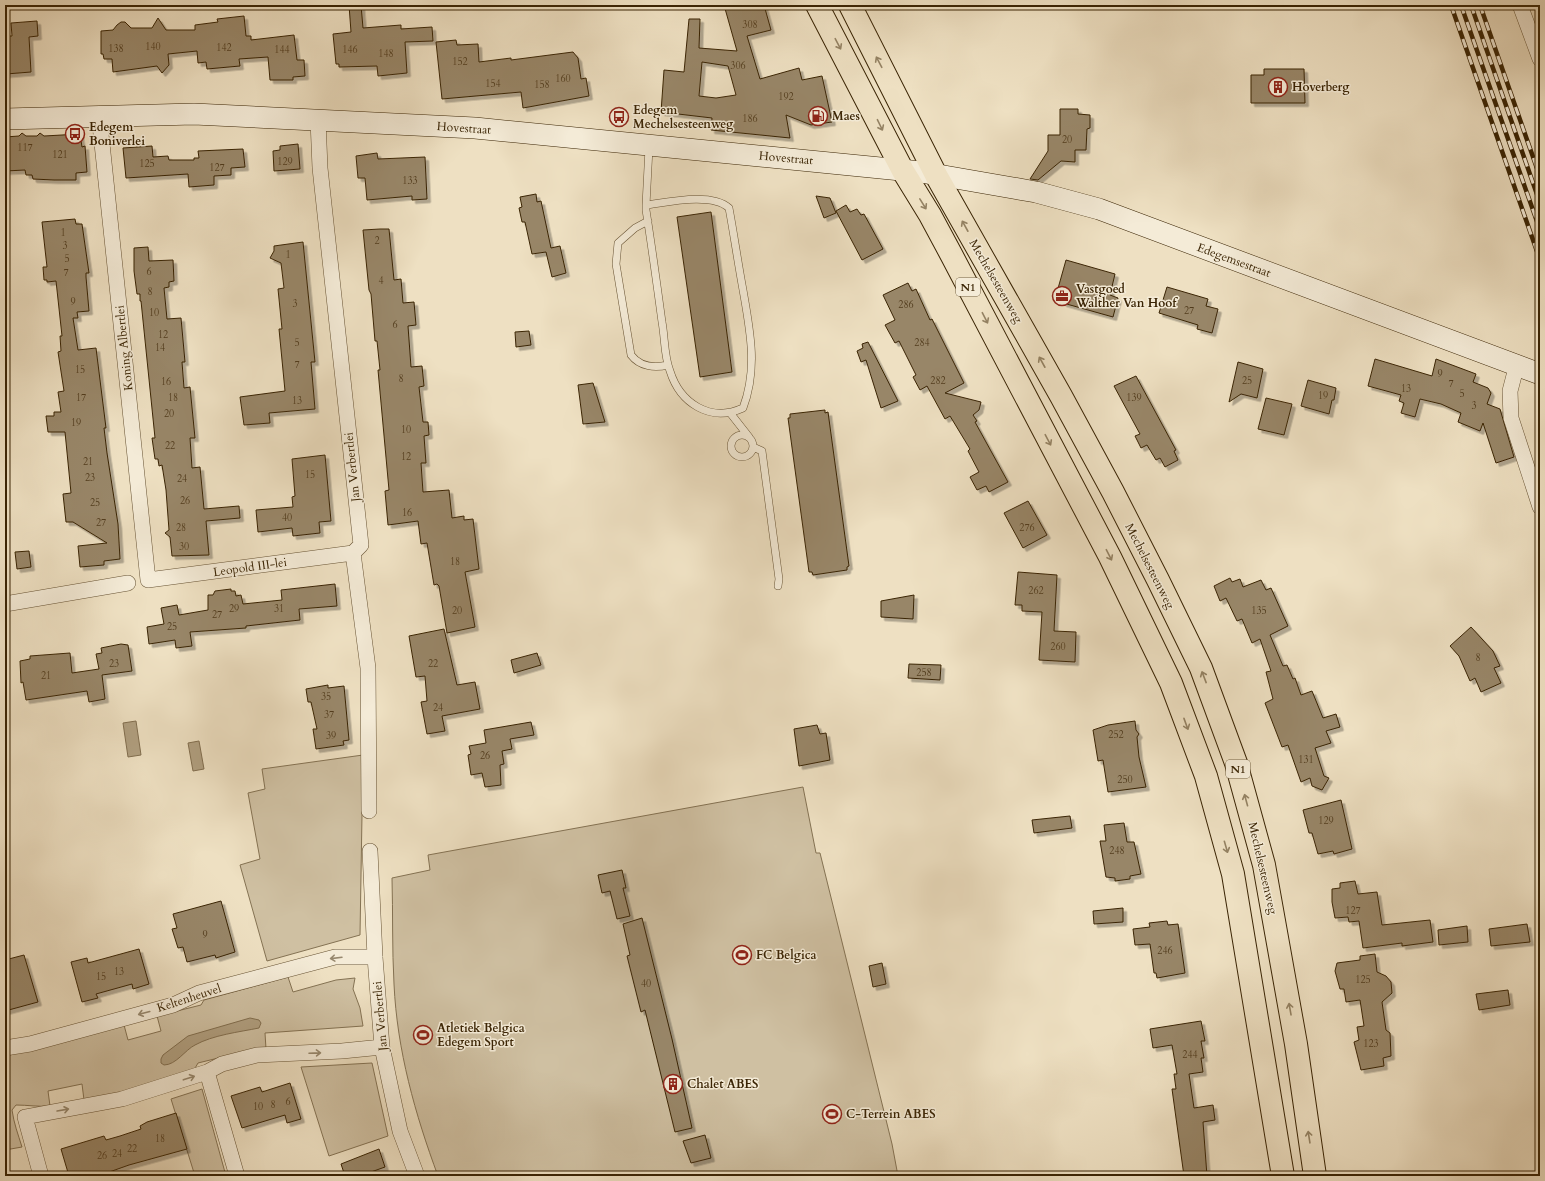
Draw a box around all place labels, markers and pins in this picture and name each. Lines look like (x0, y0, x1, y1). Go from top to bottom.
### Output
building icon: Hoverberg (1267, 76, 1289, 98)
place label: Hoverberg (1292, 79, 1350, 95)
place label: Edegem Mechelsesteenweg (633, 102, 734, 132)
fuel station icon: Maes (807, 105, 829, 127)
bus stop icon: Edegem Mechelsesteenweg (608, 106, 630, 128)
place label: Maes (832, 108, 860, 124)
place label: Edegem Boniverlei (89, 119, 145, 149)
bus stop icon: Edegem Boniverlei (64, 123, 86, 145)
place label: Vastgoed Walther Van Hoof (1075, 281, 1178, 311)
office icon: Vastgoed Walther Van Hoof (1051, 285, 1073, 307)
sports icon: FC Belgica (731, 944, 753, 966)
place label: FC Belgica (756, 947, 817, 963)
place label: Atletiek Belgica Edegem Sport (437, 1020, 525, 1050)
sports icon: Atletiek Belgica Edegem Sport (412, 1024, 434, 1046)
building icon: Chalet ABES (662, 1073, 684, 1095)
place label: Chalet ABES (687, 1076, 758, 1092)
sports icon: C-Terrein ABES (821, 1103, 843, 1125)
place label: C-Terrein ABES (846, 1106, 936, 1122)

